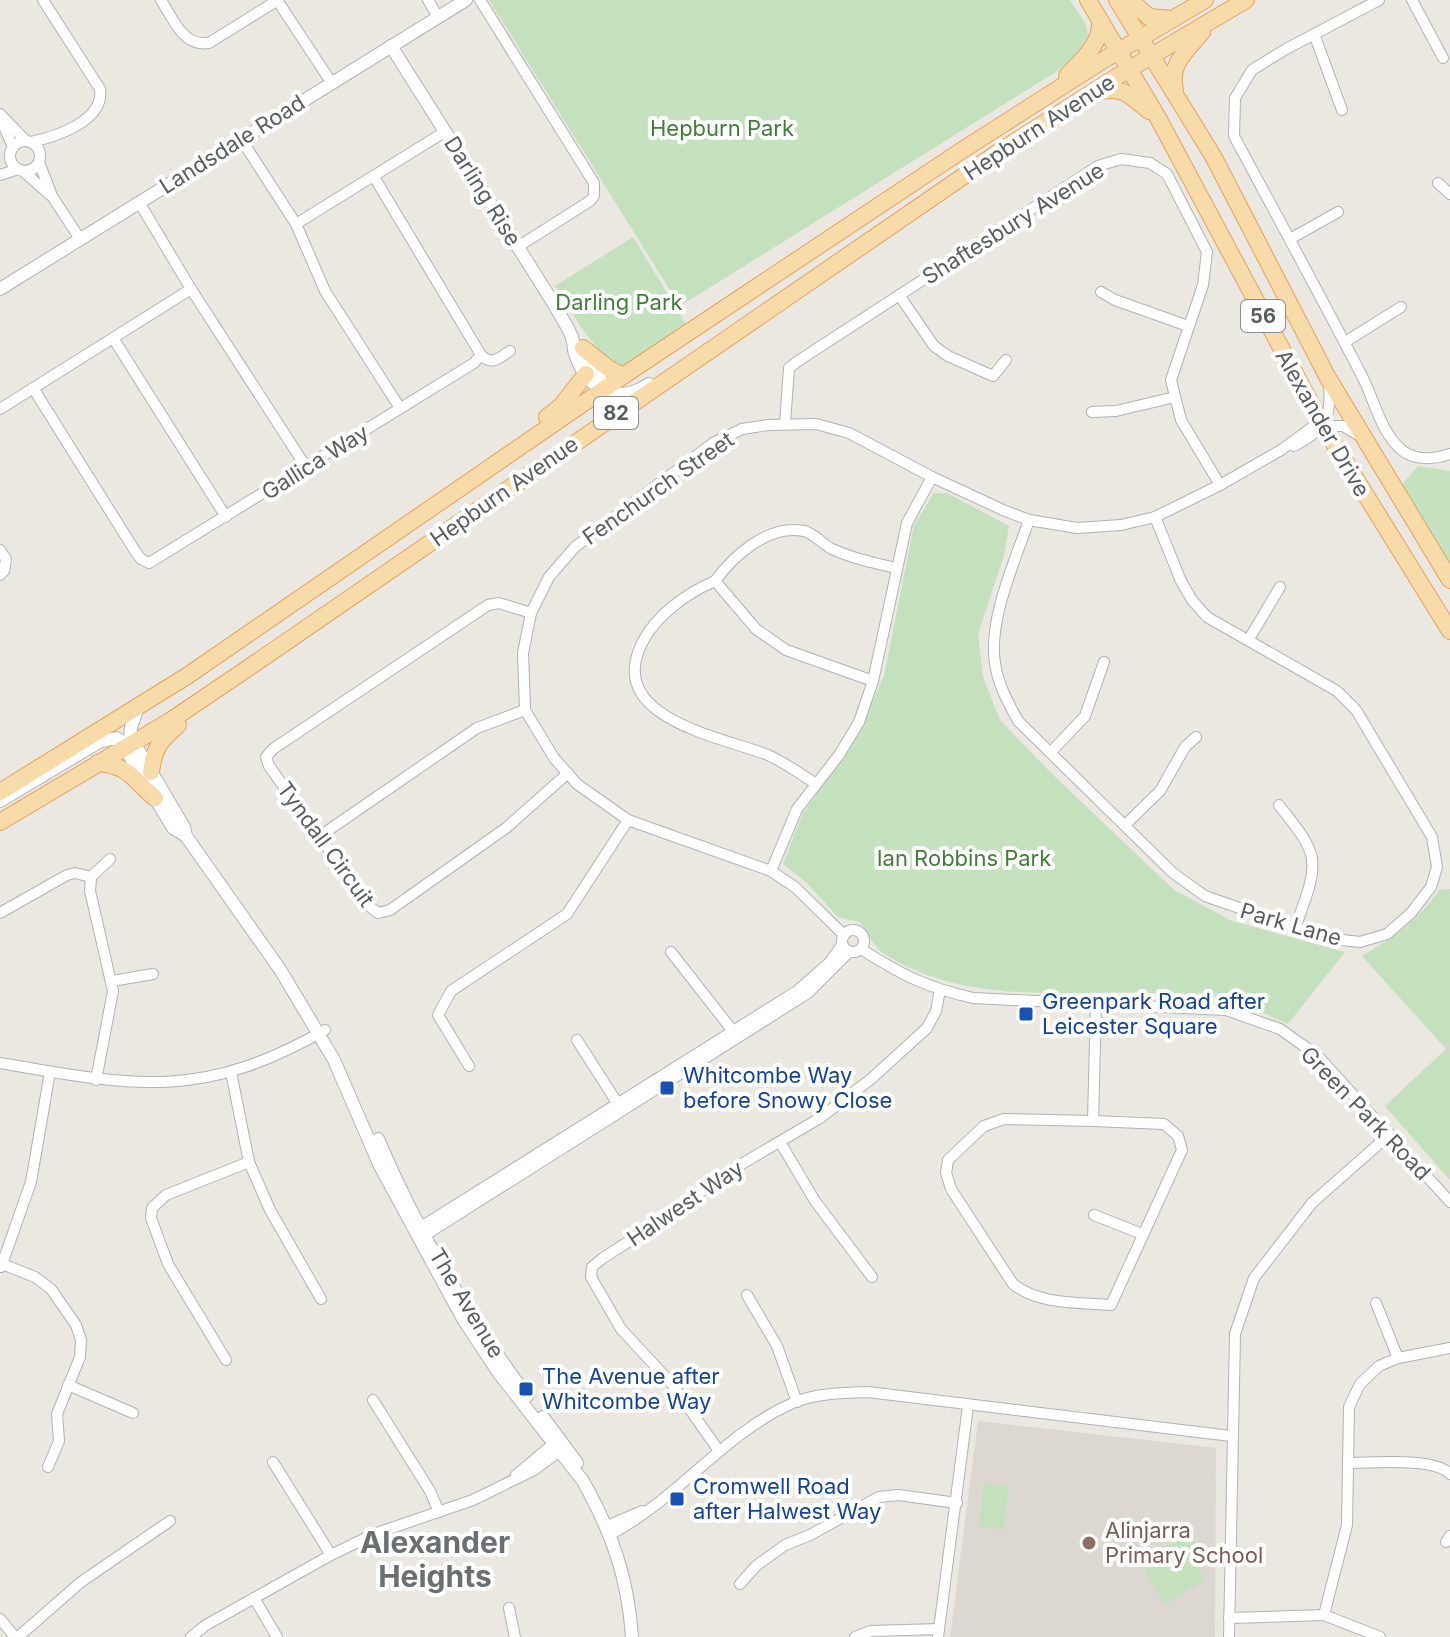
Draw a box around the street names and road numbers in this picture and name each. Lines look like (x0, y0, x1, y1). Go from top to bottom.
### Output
street label: Hepburn Avenue (959, 69, 1119, 185)
street label: Landsdale Road (155, 89, 309, 199)
street label: Darling Rise (439, 131, 527, 251)
street label: Shaftesbury Avenue (917, 157, 1109, 289)
road number: 56 (1241, 300, 1285, 332)
street label: Alexander Drive (1270, 345, 1376, 501)
road number: 82 (594, 397, 638, 429)
street label: Gallica Way (257, 419, 373, 505)
street label: Fenchurch Street (578, 426, 738, 550)
street label: Hepburn Avenue (425, 430, 583, 552)
street label: Tyndall Circuit (272, 776, 380, 912)
street label: Park Lane (1237, 897, 1345, 951)
street label: Green Park Road (1296, 1041, 1436, 1185)
street label: Halwest Way (622, 1155, 748, 1251)
street label: The Avenue (424, 1243, 510, 1363)

